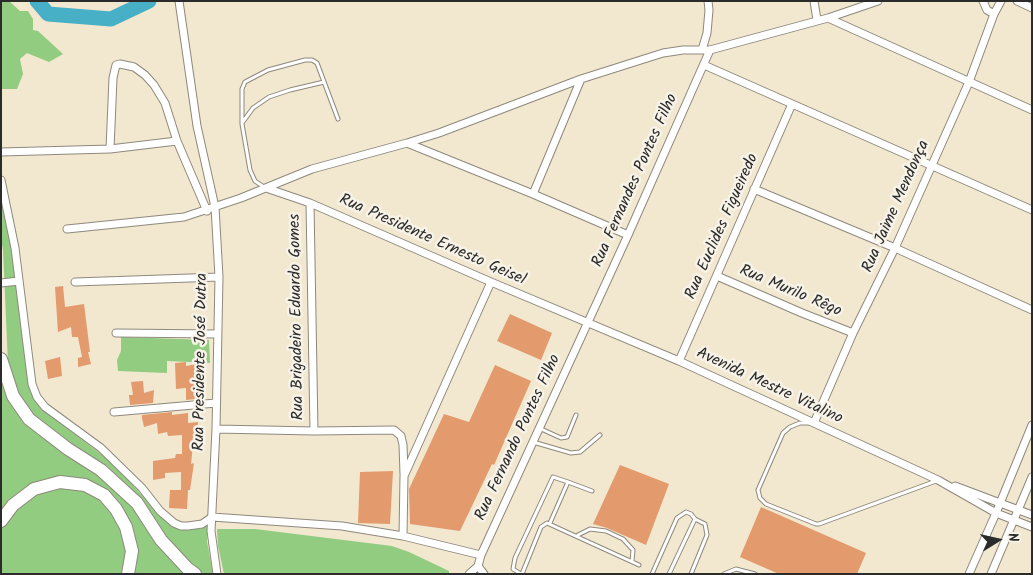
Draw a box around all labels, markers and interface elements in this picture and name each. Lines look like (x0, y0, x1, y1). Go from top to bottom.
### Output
street label: Rua Fernandes Pontes Filho (589, 91, 683, 271)
street label: Rua Jaime Mendonça (859, 138, 935, 276)
street label: Rua Euclides Figueiredo (682, 151, 764, 303)
street label: Rua Presidente Ernesto Geisel (336, 191, 528, 291)
street label: Rua Brigadeiro Eduardo Gomes (287, 214, 309, 420)
street label: Rua Murilo Rêgo (736, 262, 844, 322)
street label: Rua Presidente José Dutra (191, 273, 213, 451)
street label: Avenida Mestre Vitalino (693, 345, 845, 429)
street label: Rua Fernando Pontes Filho (472, 352, 566, 524)
north arrow (973, 515, 1023, 565)
text: N (1001, 531, 1024, 544)

